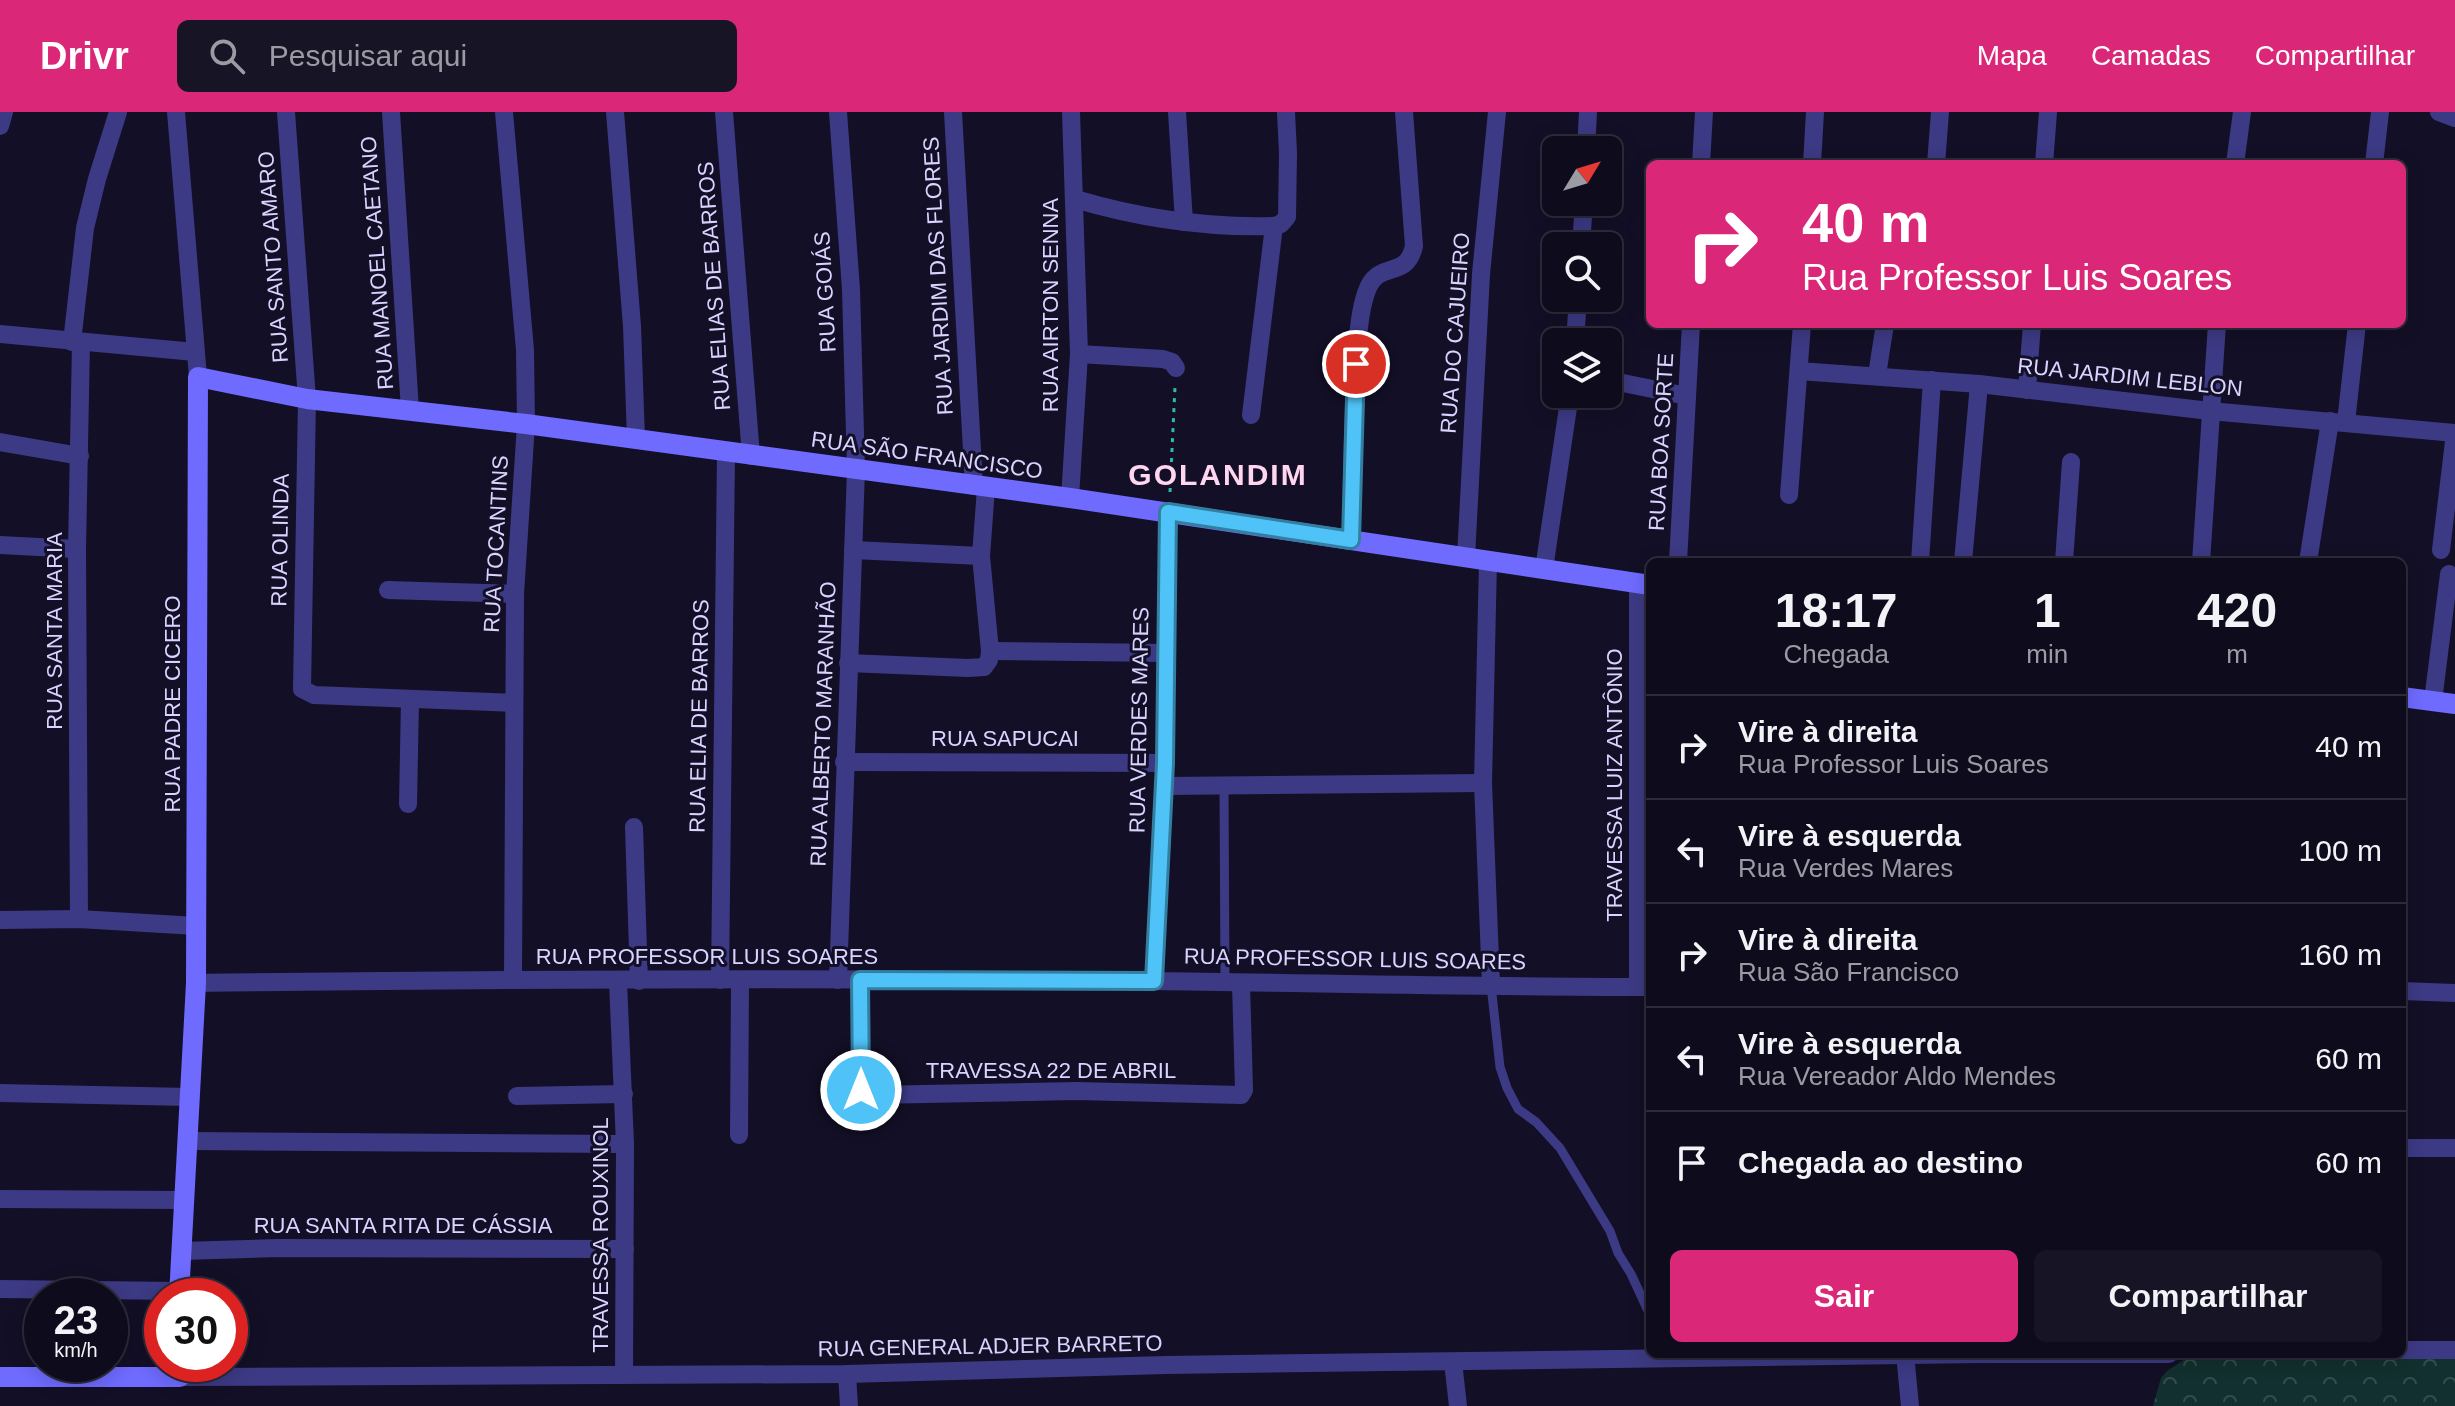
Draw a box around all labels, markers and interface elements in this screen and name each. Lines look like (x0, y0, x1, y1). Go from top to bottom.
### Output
search box (177, 20, 737, 92)
icon: search (205, 34, 249, 78)
text: Drivr (40, 35, 129, 77)
text: Pesquisar aqui (269, 39, 467, 72)
text: Mapa (1977, 40, 2047, 71)
text: Camadas (2091, 40, 2211, 71)
text: Compartilhar (2255, 40, 2415, 71)
street label: RUA MANOEL CAETANO (356, 135, 398, 391)
street label: RUA JARDIM DAS FLORES (918, 136, 958, 416)
north arrow (1542, 136, 1622, 216)
map controls (1542, 136, 1622, 408)
street label: RUA SANTO AMARO (253, 150, 293, 364)
street label: RUA ELIAS DE BARROS (693, 161, 735, 411)
text: 40 m (1802, 191, 1930, 254)
icon: right (1670, 192, 1774, 296)
street label: RUA AIRTON SENNA (1038, 198, 1063, 412)
street label: RUA GOIÁS (809, 231, 841, 353)
street label: RUA DO CAJUEIRO (1435, 232, 1475, 434)
button: search (1542, 232, 1622, 312)
text: Rua Professor Luis Soares (1802, 257, 2232, 298)
button: layers (1542, 328, 1622, 408)
pin (1322, 330, 1390, 398)
icon: arrive (1334, 342, 1378, 386)
street label: RUA BOA SORTE (1644, 352, 1678, 532)
street label: RUA JARDIM LEBLON (2016, 353, 2244, 401)
street label: RUA SÃO FRANCISCO (810, 426, 1044, 484)
street label: RUA TOCANTINS (479, 455, 513, 633)
district label: GOLANDIM (1128, 458, 1308, 491)
street label: RUA OLINDA (266, 473, 294, 607)
street label: RUA SANTA MARIA (42, 532, 67, 730)
street label: RUA ALBERTO MARANHÃO (806, 581, 840, 867)
text: 18:17 (1775, 584, 1898, 637)
text: 1 (2034, 584, 2061, 637)
text: 420 (2197, 584, 2277, 637)
street label: RUA PADRE CICERO (160, 595, 185, 813)
street label: RUA ELIA DE BARROS (684, 599, 714, 833)
street label: RUA VERDES MARES (1125, 607, 1153, 833)
text: Chegada (1783, 639, 1889, 669)
text: min (2026, 639, 2068, 669)
text: m (2226, 639, 2248, 669)
street label: TRAVESSA LUIZ ANTÔNIO (1602, 648, 1627, 922)
text: Vire à direita (1738, 715, 1918, 748)
icon: right (1670, 725, 1714, 769)
street label: RUA SAPUCAI (931, 726, 1079, 751)
text: 40 m (2315, 730, 2382, 763)
text: Rua Professor Luis Soares (1738, 749, 2049, 779)
text: Vire à esquerda (1738, 819, 1961, 852)
icon: left (1670, 829, 1714, 873)
text: 100 m (2299, 834, 2382, 867)
text: Rua Verdes Mares (1738, 853, 1953, 883)
text: Vire à direita (1738, 923, 1918, 956)
icon: right (1670, 933, 1714, 977)
text: 160 m (2299, 938, 2382, 971)
street label: RUA PROFESSOR LUIS SOARES (536, 944, 878, 969)
street label: RUA PROFESSOR LUIS SOARES (1184, 944, 1526, 974)
text: Rua São Francisco (1738, 957, 1959, 987)
text: Vire à esquerda (1738, 1027, 1961, 1060)
icon: left (1670, 1037, 1714, 1081)
text: 60 m (2315, 1042, 2382, 1075)
position arrow (819, 1048, 903, 1132)
street label: TRAVESSA 22 DE ABRIL (926, 1058, 1176, 1083)
text: Rua Vereador Aldo Mendes (1738, 1061, 2056, 1091)
street label: TRAVESSA ROUXINOL (588, 1117, 613, 1353)
icon: arrive (1670, 1141, 1714, 1185)
text: Chegada ao destino (1738, 1146, 2023, 1179)
text: 60 m (2315, 1146, 2382, 1179)
street label: RUA SANTA RITA DE CÁSSIA (254, 1213, 553, 1238)
button: Sair (1670, 1250, 2018, 1342)
button: Compartilhar (2034, 1250, 2382, 1342)
speed limit sign: 30 (144, 1278, 248, 1382)
text: 23 (54, 1298, 98, 1342)
street label: RUA GENERAL ADJER BARRETO (817, 1330, 1163, 1362)
text: km/h (54, 1339, 98, 1361)

